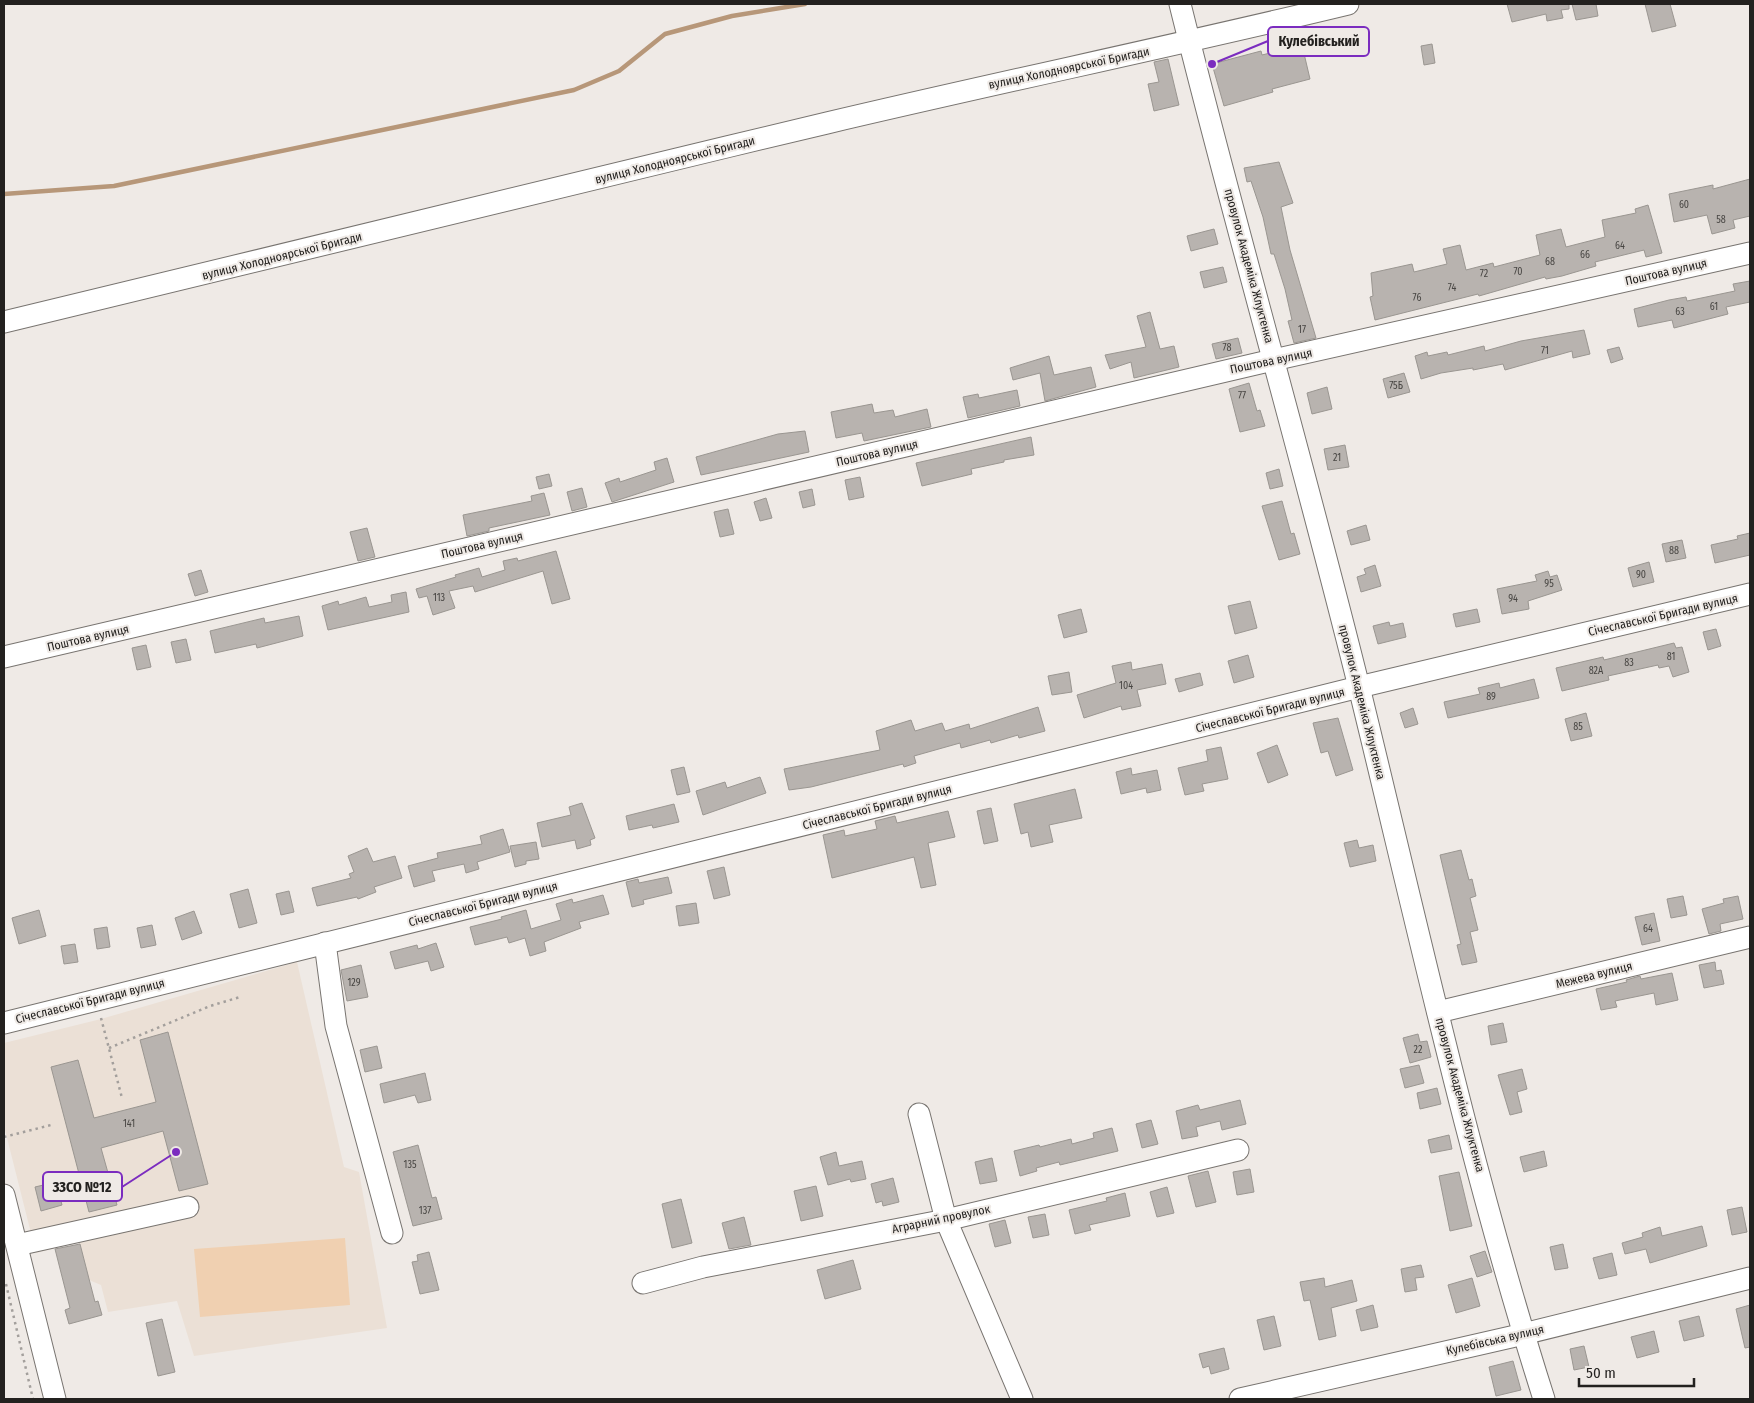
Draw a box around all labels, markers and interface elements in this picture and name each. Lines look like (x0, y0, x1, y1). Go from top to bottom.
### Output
callout: Кулебівський (1268, 27, 1369, 56)
text: Кулебівський (1278, 33, 1360, 50)
street label: вулиця Холодноярської Бригади (987, 44, 1151, 92)
street label: вулиця Холодноярської Бригади (594, 133, 756, 187)
street label: провулок Академіка Жлуктенка (1222, 187, 1276, 345)
house number: 60 (1679, 199, 1689, 211)
house number: 58 (1716, 214, 1726, 226)
street label: вулиця Холодноярської Бригади (201, 229, 363, 283)
house number: 64 (1615, 240, 1625, 252)
house number: 66 (1580, 249, 1590, 261)
house number: 68 (1545, 256, 1555, 268)
street label: Поштова вулиця (1624, 256, 1708, 288)
house number: 70 (1513, 266, 1523, 278)
house number: 72 (1480, 268, 1489, 280)
house number: 74 (1448, 282, 1456, 294)
house number: 76 (1413, 292, 1421, 304)
house number: 61 (1710, 301, 1718, 313)
house number: 63 (1675, 306, 1685, 318)
house number: 17 (1298, 324, 1306, 336)
house number: 78 (1223, 342, 1231, 354)
street label: Поштова вулиця (1229, 345, 1313, 377)
house number: 71 (1541, 345, 1549, 357)
house number: 75Б (1389, 380, 1403, 392)
house number: 77 (1238, 390, 1246, 402)
street label: Поштова вулиця (835, 437, 919, 469)
house number: 21 (1333, 452, 1341, 464)
street label: Поштова вулиця (440, 529, 524, 561)
house number: 88 (1669, 545, 1679, 557)
house number: 90 (1636, 569, 1646, 581)
house number: 95 (1544, 578, 1554, 590)
street label: Січеславської Бригади вулиця (1587, 591, 1739, 639)
house number: 113 (433, 592, 446, 604)
house number: 94 (1508, 593, 1518, 605)
street label: Поштова вулиця (46, 622, 130, 654)
street label: провулок Академіка Жлуктенка (1336, 623, 1388, 781)
house number: 81 (1667, 651, 1675, 663)
house number: 83 (1624, 657, 1634, 669)
house number: 82А (1589, 665, 1604, 677)
house number: 104 (1119, 680, 1133, 692)
street label: Січеславської Бригади вулиця (1194, 685, 1346, 735)
house number: 89 (1486, 691, 1496, 703)
house number: 85 (1573, 721, 1583, 733)
street label: Січеславської Бригади вулиця (801, 782, 953, 832)
street label: Січеславської Бригади вулиця (407, 879, 559, 929)
house number: 64 (1643, 923, 1653, 935)
street label: Межева вулиця (1554, 959, 1634, 991)
street label: Січеславської Бригади вулиця (14, 976, 166, 1026)
house number: 129 (347, 977, 361, 989)
street label: провулок Академіка Жлуктенка (1433, 1016, 1487, 1174)
house number: 22 (1414, 1044, 1423, 1056)
house number: 141 (123, 1118, 135, 1130)
house number: 135 (404, 1159, 417, 1171)
callout: ЗЗСО №12 (43, 1172, 122, 1201)
text: ЗЗСО №12 (52, 1179, 112, 1196)
street label: Аграрний провулок (891, 1202, 992, 1236)
house number: 137 (419, 1205, 431, 1217)
street label: Кулебівська вулиця (1445, 1322, 1545, 1358)
scale bar (1579, 1356, 1694, 1388)
text: 50 m (1586, 1364, 1616, 1382)

